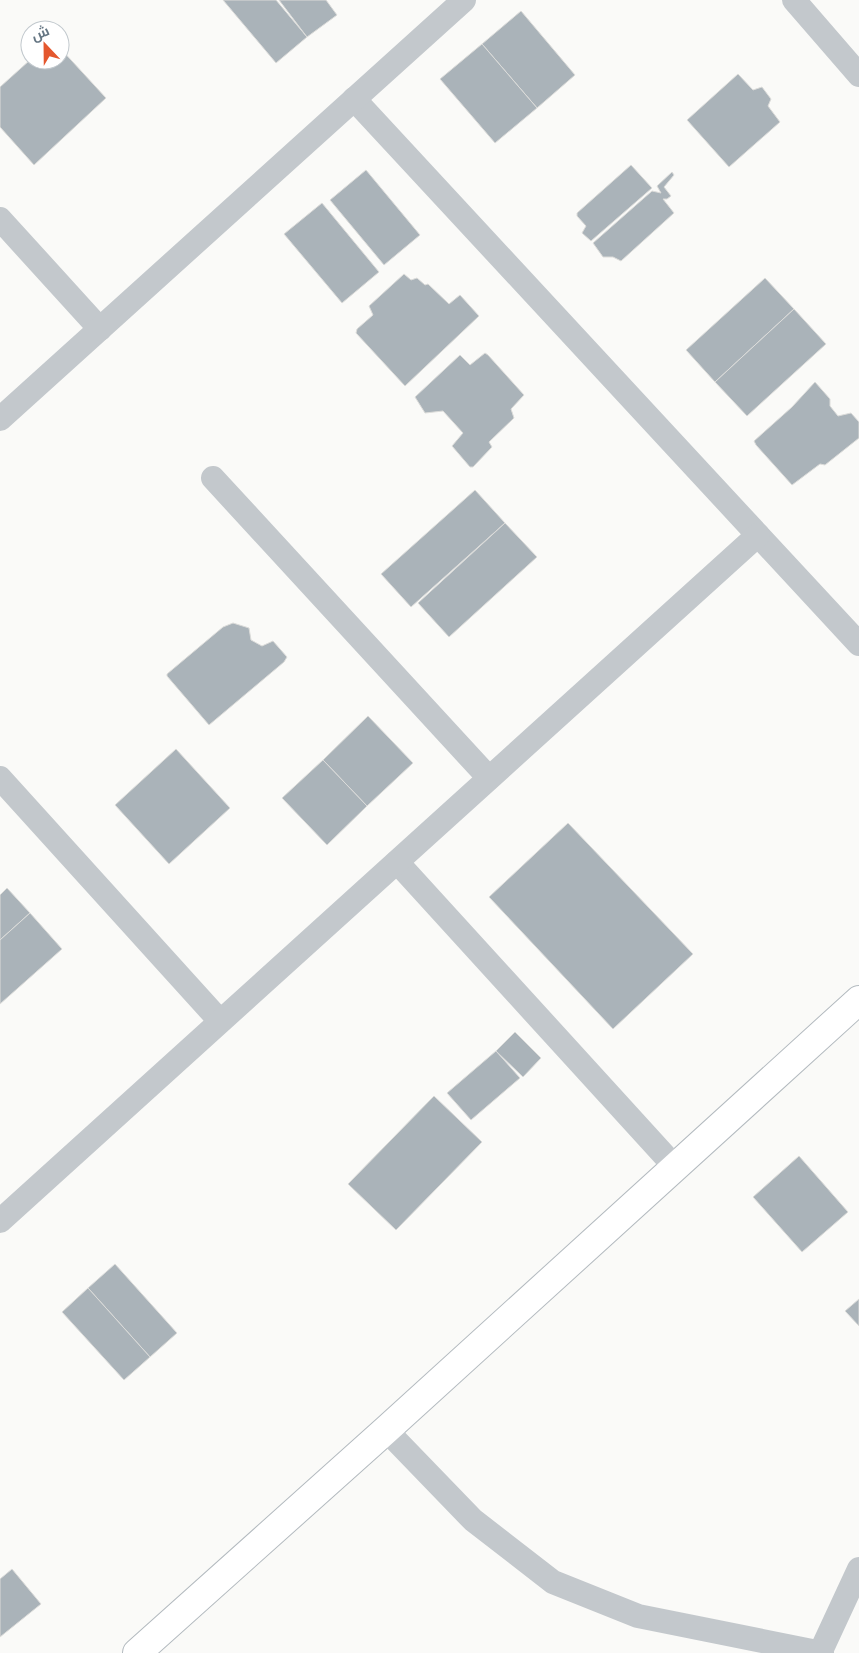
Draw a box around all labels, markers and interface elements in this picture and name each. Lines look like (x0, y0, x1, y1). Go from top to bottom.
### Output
north arrow (20, 20, 70, 70)
text: ش (29, 22, 52, 45)

